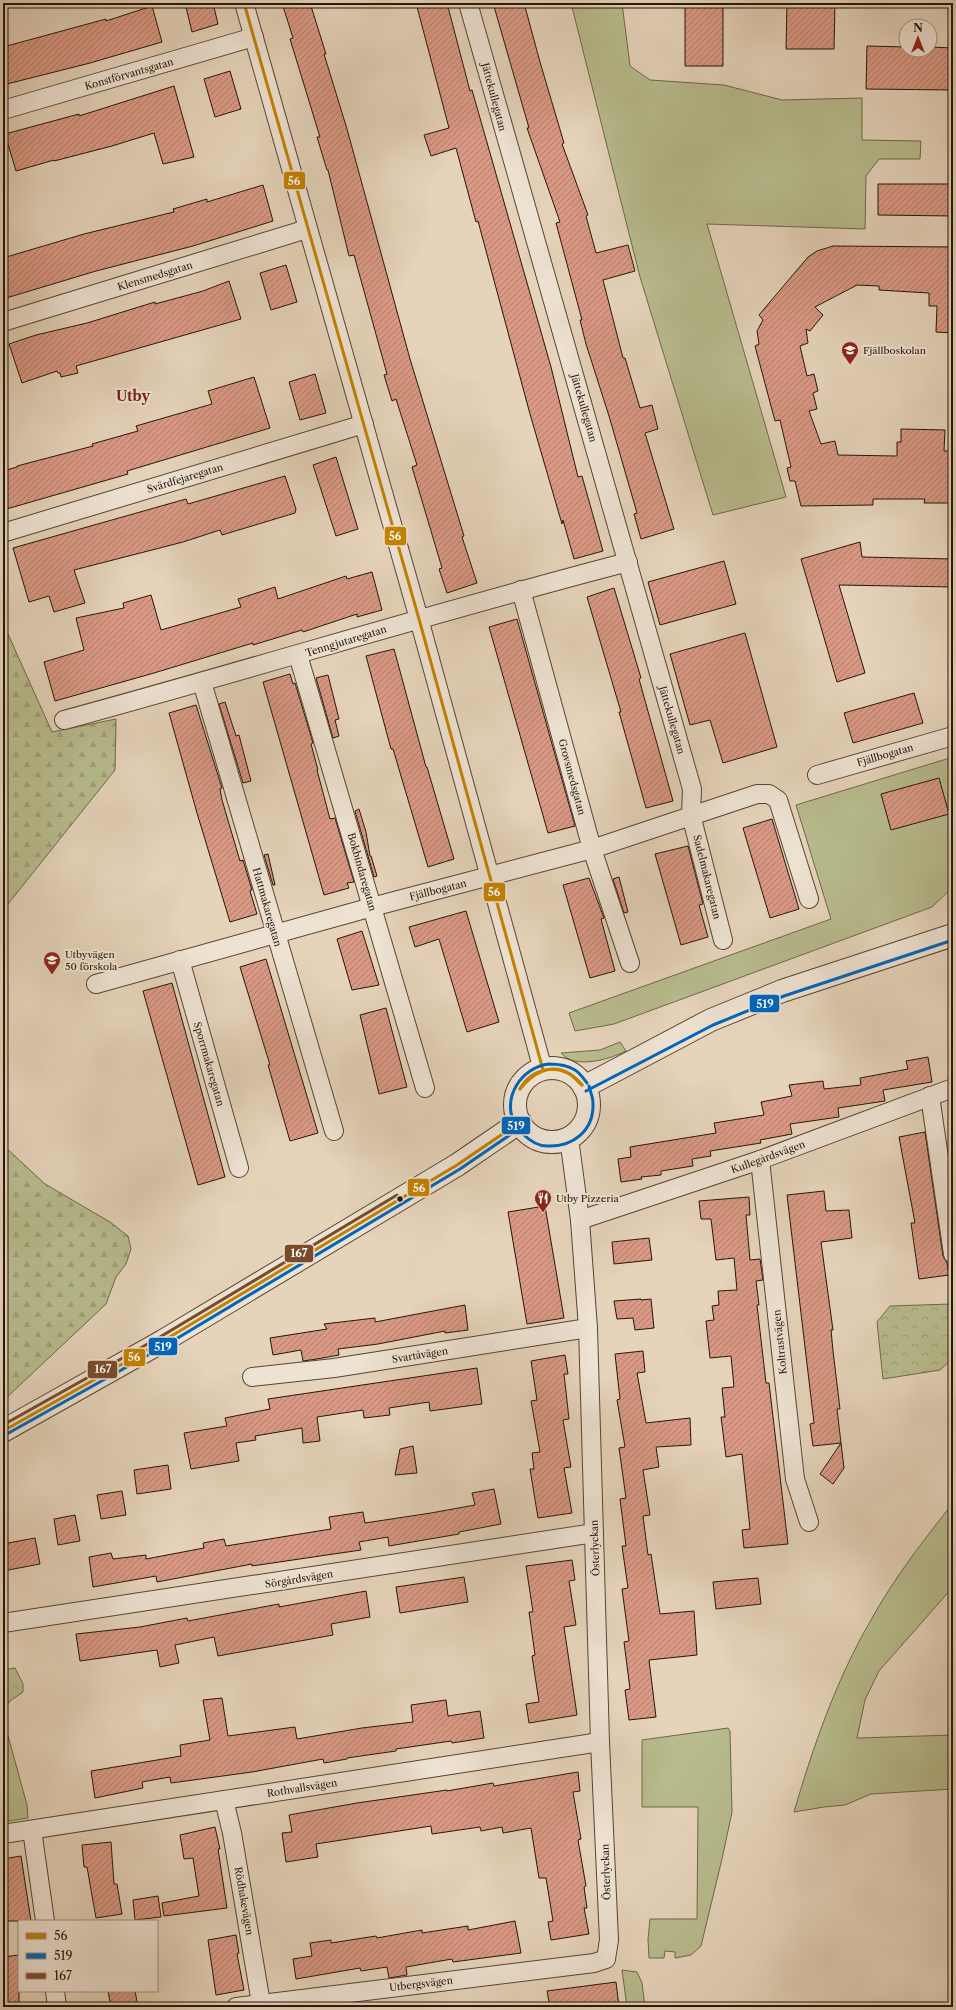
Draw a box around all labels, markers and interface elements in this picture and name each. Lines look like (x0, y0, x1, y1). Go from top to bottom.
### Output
north arrow (898, 18, 938, 58)
text: N (913, 21, 923, 35)
street label: Konstförvantsgatan (83, 55, 176, 93)
street label: Jättekullegatan (478, 59, 510, 133)
line badge: 56 (283, 171, 306, 190)
text: 56 (288, 174, 301, 188)
street label: Klensmedsgatan (116, 258, 195, 294)
school or university icon: Fjällboskolan (840, 340, 860, 365)
place label: Fjällboskolan (863, 344, 927, 357)
street label: Jättekullegatan (567, 370, 600, 444)
district label: Utby (116, 387, 150, 405)
street label: Svärdfejaregatan (145, 460, 225, 496)
line badge: 56 (384, 526, 407, 546)
text: 56 (389, 529, 402, 543)
street label: Tenngjutaregatan (304, 622, 389, 660)
street label: Jättekullegatan (655, 682, 688, 756)
street label: Grovsmedsgatan (556, 737, 589, 817)
street label: Fjällbogatan (855, 741, 916, 769)
street label: Bokbindaregatan (345, 831, 380, 913)
street label: Sadelmakaregatan (690, 833, 724, 921)
street label: Hattmakaregatan (250, 866, 285, 949)
street label: Fjällbogatan (408, 876, 469, 903)
line badge: 56 (483, 882, 506, 902)
text: 56 (488, 885, 501, 899)
place label: Utbyvägen 50 förskola (65, 948, 118, 973)
school or university icon: Utbyvägen 50 förskola (42, 950, 62, 975)
line badge: 519 (749, 994, 780, 1013)
text: 519 (756, 997, 774, 1011)
street label: Sporrmakaregatan (191, 1020, 227, 1108)
line badge: 519 (501, 1116, 531, 1135)
text: 519 (507, 1119, 525, 1133)
street label: Kullegårdsvägen (729, 1137, 808, 1176)
line badge: 56 (407, 1178, 430, 1197)
text: 56 (413, 1181, 426, 1195)
restaurant icon: Utby Pizzeria (533, 1188, 553, 1213)
place label: Utby Pizzeria (556, 1192, 620, 1205)
unlabelled marker (395, 1194, 405, 1204)
line badge: 167 (284, 1244, 314, 1263)
text: 167 (290, 1246, 308, 1260)
street label: Koltrastvägen (770, 1308, 790, 1375)
line badge: 519 (148, 1337, 178, 1356)
text: 519 (154, 1340, 172, 1354)
street label: Svartåvägen (391, 1344, 450, 1366)
line badge: 56 (123, 1348, 146, 1367)
text: 56 (128, 1350, 141, 1364)
line badge: 167 (87, 1360, 118, 1379)
text: 167 (94, 1362, 112, 1376)
street label: Österlyckan (587, 1519, 602, 1576)
street label: Sörgårdsvägen (264, 1567, 335, 1591)
street label: Rothvallsvägen (266, 1776, 339, 1800)
street label: Österlyckan (598, 1843, 613, 1900)
street label: Rödhakevägen (232, 1866, 257, 1937)
legend (18, 1920, 158, 1992)
text: 56 (54, 1928, 68, 1943)
text: 519 (54, 1948, 73, 1963)
text: 167 (54, 1968, 72, 1983)
street label: Utbergsvägen (389, 1974, 454, 1994)

